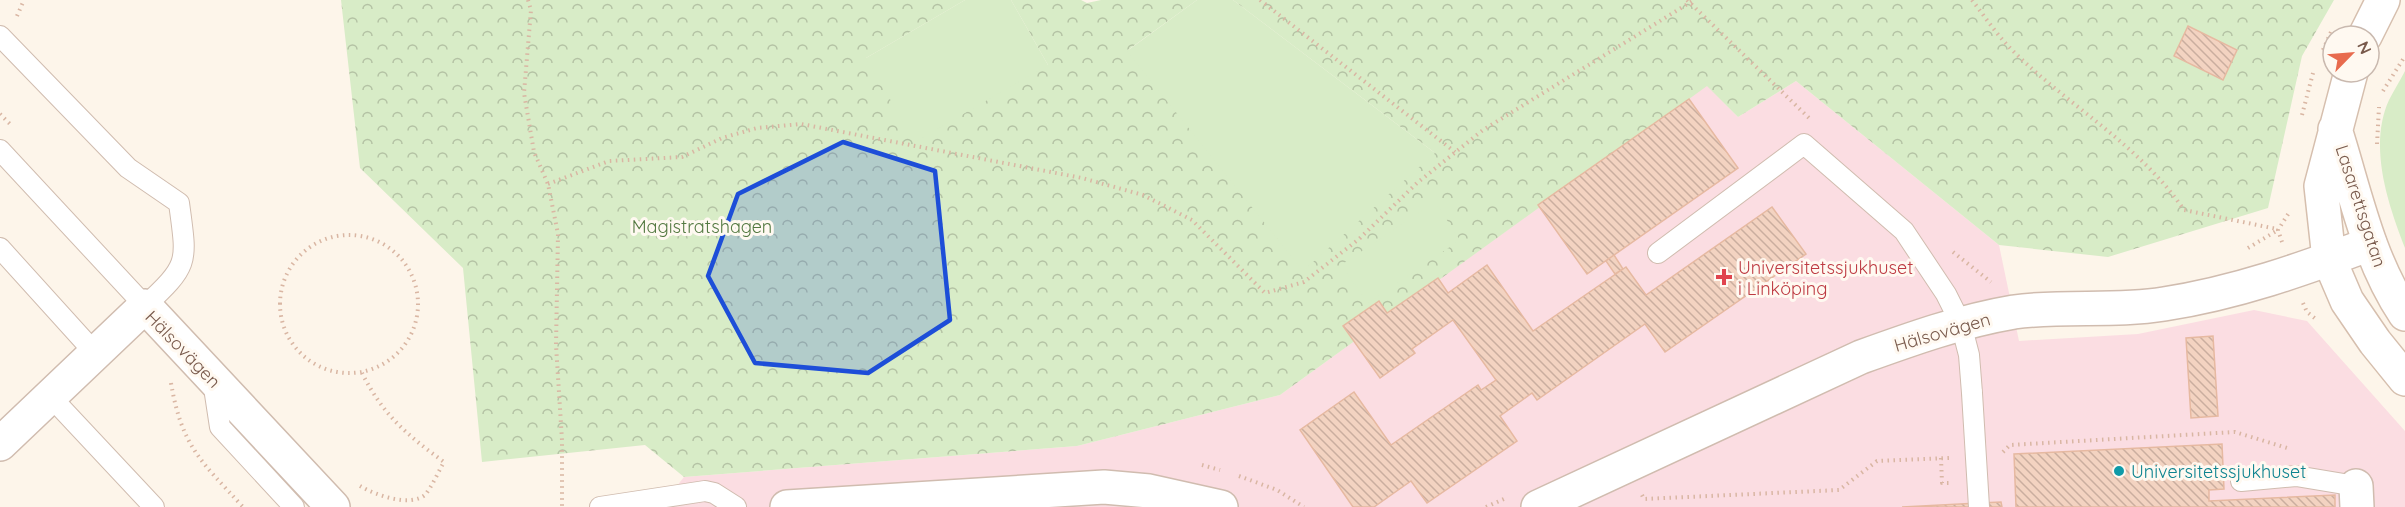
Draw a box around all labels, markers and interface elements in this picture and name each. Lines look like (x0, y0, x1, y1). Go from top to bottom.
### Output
north arrow (2321, 24, 2381, 84)
text: N (2353, 38, 2376, 57)
street label: Lasarettsgatan (2330, 142, 2392, 270)
park label: Magistratshagen (632, 215, 772, 238)
place label: Universitetssjukhuset i Linköping (1738, 256, 1913, 300)
marker: Universitetssjukhuset i Linköping (1715, 268, 1733, 286)
street label: Hälsovägen (140, 305, 226, 393)
street label: Hälsovägen (1891, 307, 1993, 357)
place label: Universitetssjukhuset (2131, 460, 2306, 483)
marker: Universitetssjukhuset (2112, 464, 2126, 478)

